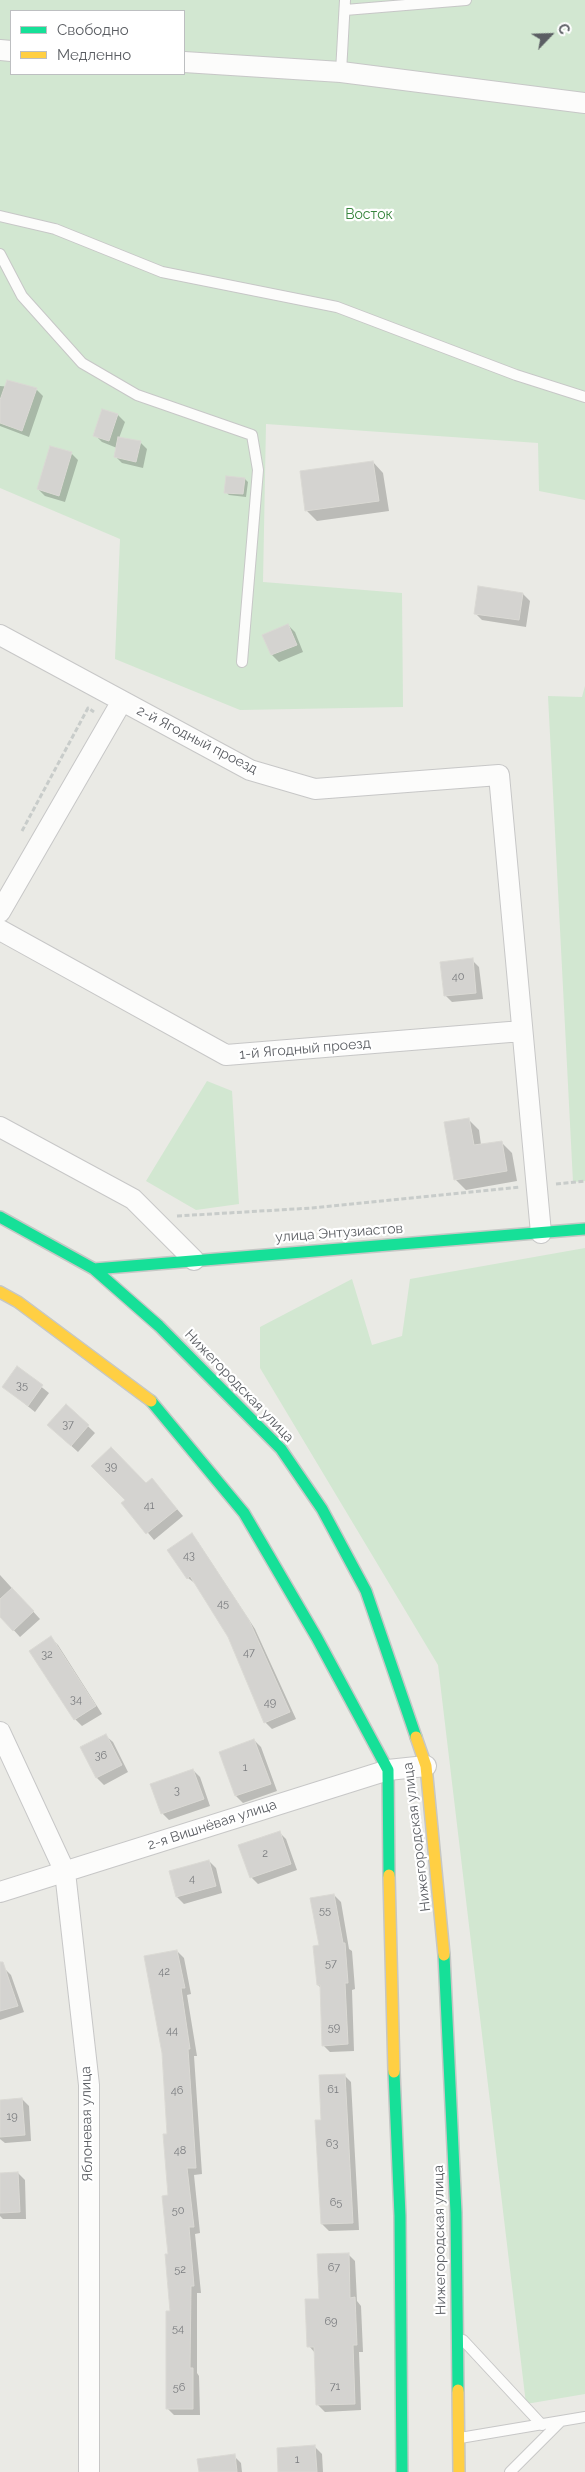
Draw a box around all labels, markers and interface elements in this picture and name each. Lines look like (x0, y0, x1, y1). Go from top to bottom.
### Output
legend (10, 10, 185, 75)
north arrow (525, 10, 575, 60)
text: Свободно (57, 21, 129, 39)
text: С (554, 21, 573, 37)
text: Медленно (57, 46, 131, 64)
park label: Восток (345, 207, 393, 223)
street label: 2-й Ягодный проезд (134, 702, 260, 778)
house number: 40 (452, 970, 464, 984)
street label: 1-й Ягодный проезд (239, 1035, 371, 1063)
street label: улица Энтузиастов (275, 1220, 403, 1246)
street label: Нижегородская улица (181, 1326, 297, 1446)
house number: 35 (16, 1379, 28, 1393)
house number: 37 (62, 1418, 74, 1432)
house number: 39 (105, 1460, 117, 1474)
house number: 41 (144, 1499, 154, 1513)
house number: 43 (183, 1549, 195, 1563)
house number: 45 (217, 1597, 229, 1611)
house number: 47 (243, 1646, 255, 1660)
house number: 32 (41, 1648, 53, 1662)
house number: 34 (70, 1693, 82, 1707)
house number: 49 (264, 1696, 276, 1710)
house number: 36 (95, 1749, 107, 1763)
house number: 1 (243, 1761, 247, 1775)
street label: Нижегородская улица (400, 1762, 434, 1912)
house number: 3 (174, 1784, 180, 1798)
street label: 2-я Вишнёвая улица (145, 1796, 279, 1854)
house number: 2 (262, 1847, 268, 1861)
house number: 4 (189, 1872, 195, 1886)
house number: 55 (319, 1904, 331, 1918)
house number: 57 (325, 1957, 337, 1971)
house number: 42 (158, 1965, 170, 1979)
house number: 59 (328, 2021, 340, 2035)
house number: 44 (166, 2024, 178, 2038)
street label: Яблоневая улица (78, 2066, 96, 2182)
house number: 61 (327, 2083, 339, 2097)
house number: 46 (171, 2084, 183, 2098)
house number: 19 (6, 2110, 18, 2124)
house number: 63 (326, 2137, 338, 2151)
house number: 48 (174, 2144, 186, 2158)
street label: Нижегородская улица (430, 2165, 450, 2315)
house number: 65 (330, 2196, 342, 2210)
house number: 50 (172, 2204, 184, 2218)
house number: 67 (328, 2261, 340, 2275)
house number: 52 (174, 2263, 186, 2277)
house number: 69 (324, 2315, 338, 2329)
house number: 54 (172, 2322, 184, 2336)
house number: 71 (330, 2380, 340, 2394)
house number: 56 (173, 2381, 185, 2395)
house number: 1 (295, 2453, 299, 2467)

